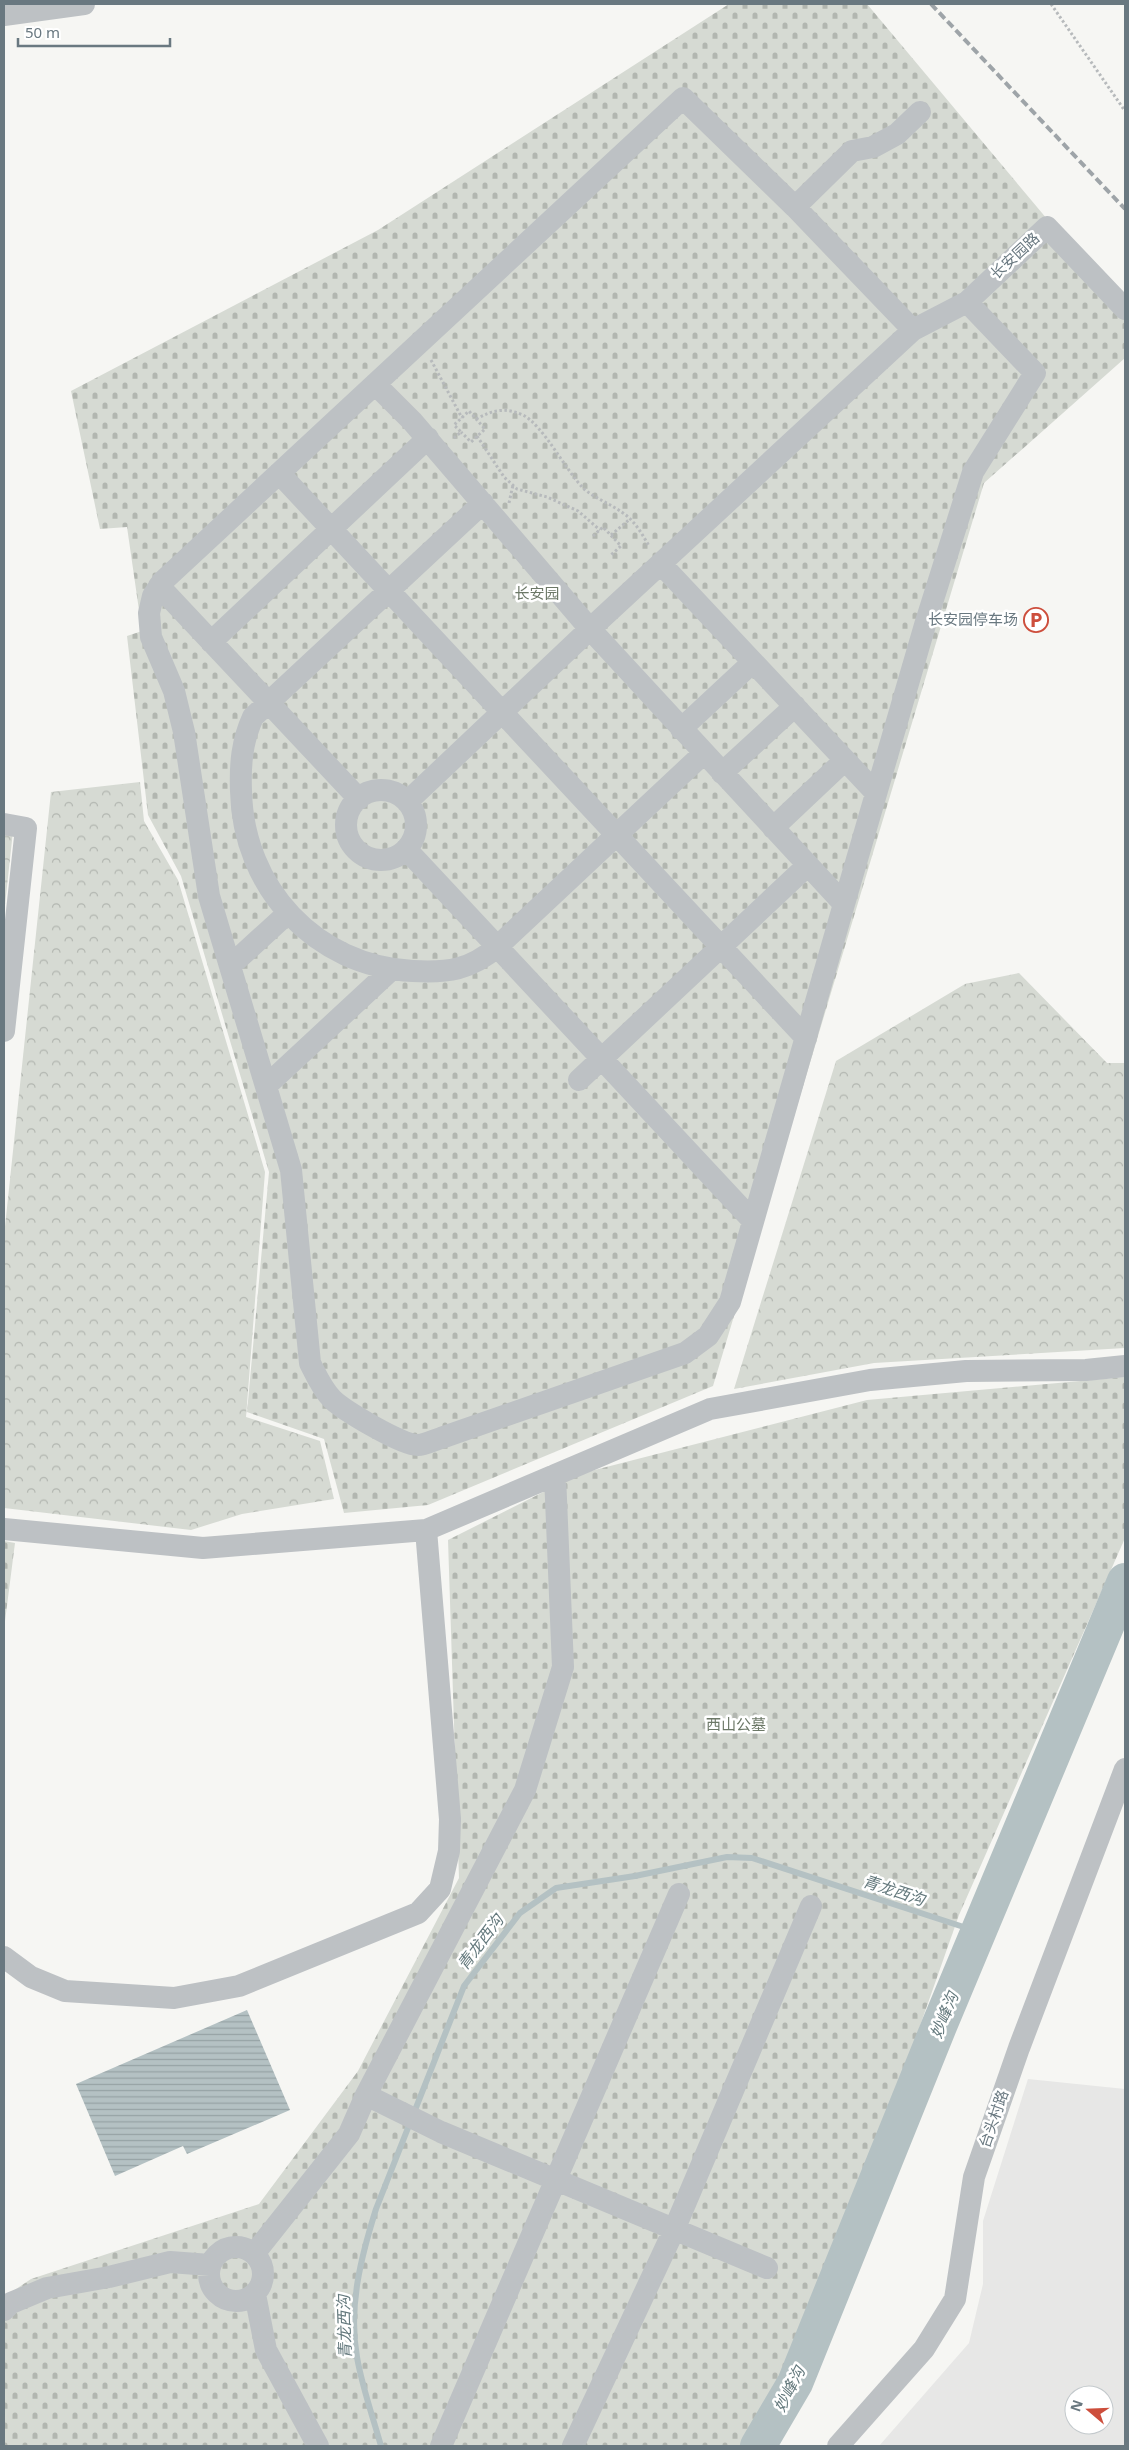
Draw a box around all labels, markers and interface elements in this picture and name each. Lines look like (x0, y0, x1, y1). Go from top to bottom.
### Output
scale bar (18, 15, 170, 47)
text: 50 m (25, 22, 60, 42)
street label: 长安园路 (986, 227, 1043, 283)
park label: 长安园 (514, 583, 560, 603)
parking icon: 长安园停车场 (1023, 607, 1049, 633)
place label: 长安园停车场 (928, 609, 1018, 629)
park label: 西山公墓 (706, 1714, 766, 1734)
water label: 青龙西沟 (860, 1870, 930, 1911)
water label: 青龙西沟 (452, 1908, 509, 1974)
water label: 妙峰沟 (925, 1987, 964, 2041)
street label: 台头村路 (974, 2087, 1012, 2150)
water label: 青龙西沟 (332, 2293, 356, 2359)
water label: 妙峰沟 (768, 2361, 811, 2415)
north arrow (1064, 2385, 1114, 2435)
text: N (1065, 2397, 1087, 2414)

